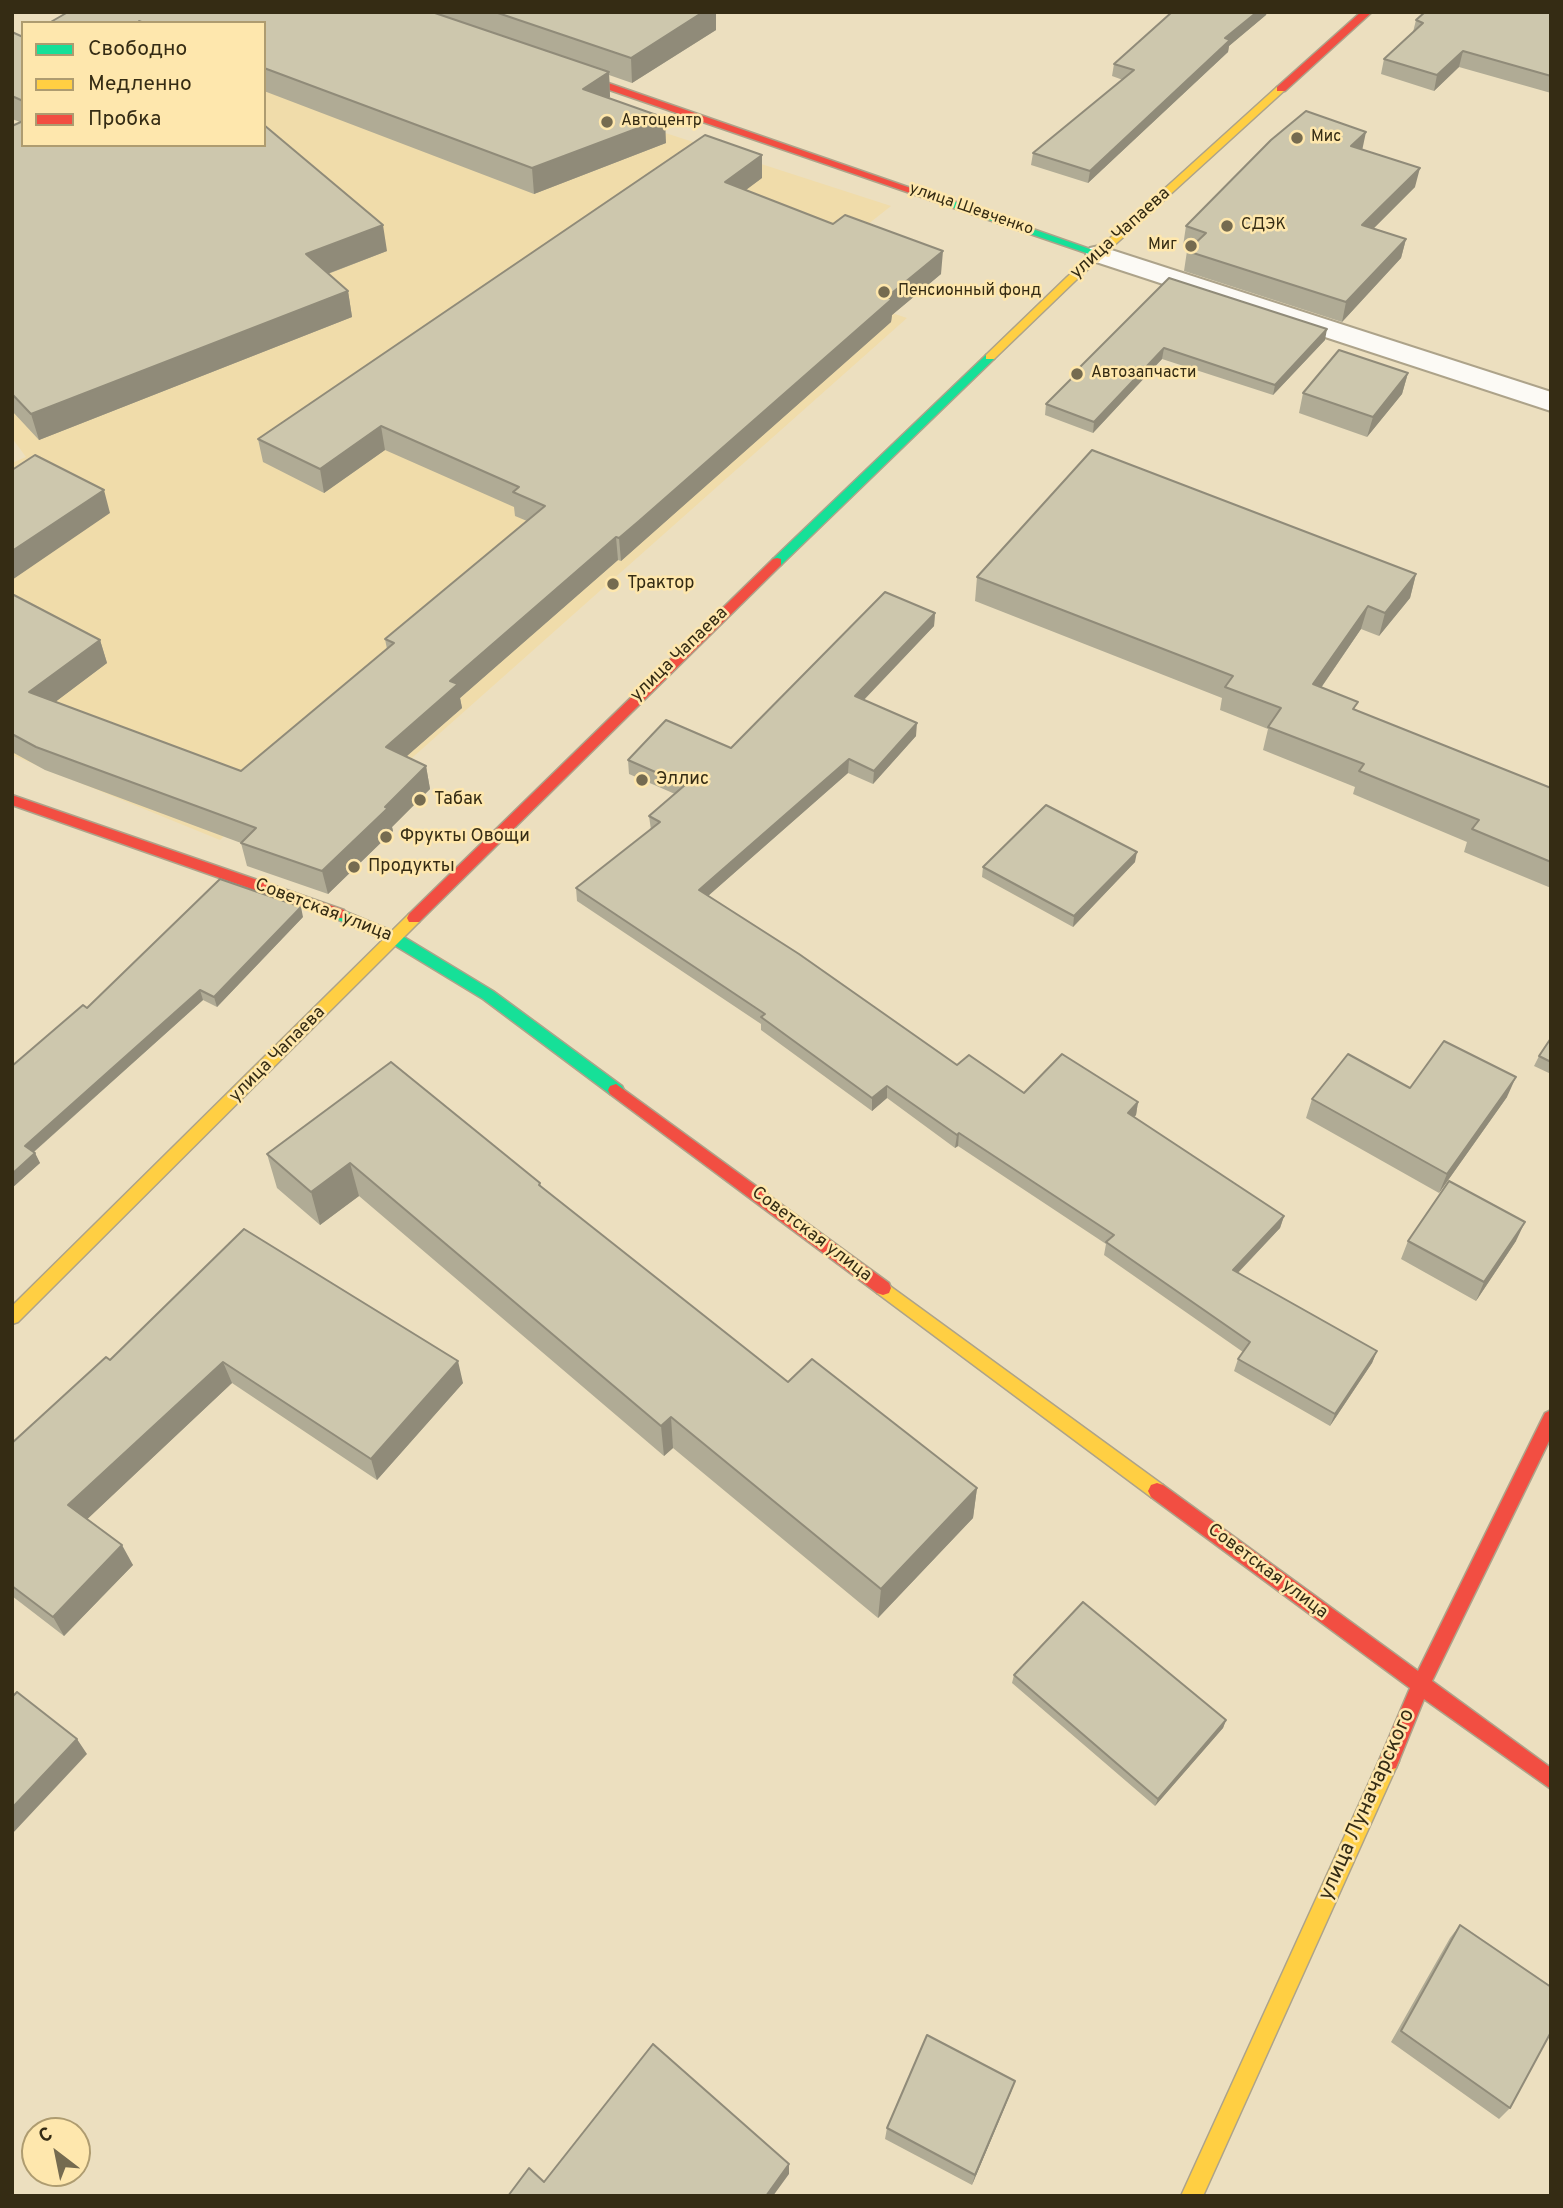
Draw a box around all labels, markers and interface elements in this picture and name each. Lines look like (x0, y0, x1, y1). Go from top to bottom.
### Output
legend (21, 21, 266, 147)
text: Свободно (88, 36, 187, 63)
text: Медленно (88, 71, 192, 98)
text: Пробка (88, 106, 161, 133)
place label: Автоцентр (621, 112, 702, 132)
marker: Автоцентр (599, 114, 615, 130)
place label: Мис (1311, 128, 1341, 148)
marker: Мис (1289, 130, 1305, 146)
street label: улица Шевченко (907, 180, 1035, 240)
street label: улица Чапаева (1067, 184, 1175, 284)
place label: СДЭК (1241, 216, 1286, 236)
marker: СДЭК (1219, 218, 1235, 234)
place label: Миг (1148, 236, 1177, 256)
marker: Миг (1183, 238, 1199, 254)
place label: Пенсионный фонд (898, 282, 1041, 302)
marker: Пенсионный фонд (876, 284, 892, 300)
place label: Автозапчасти (1091, 364, 1196, 384)
marker: Автозапчасти (1069, 366, 1085, 382)
place label: Трактор (627, 573, 695, 595)
marker: Трактор (605, 576, 621, 592)
street label: улица Чапаева (627, 603, 733, 707)
place label: Эллис (656, 769, 709, 791)
marker: Эллис (634, 772, 650, 788)
place label: Табак (434, 789, 483, 811)
marker: Табак (412, 792, 428, 808)
place label: Фрукты Овощи (400, 826, 530, 848)
marker: Фрукты Овощи (378, 829, 394, 845)
place label: Продукты (368, 856, 455, 878)
marker: Продукты (346, 859, 362, 875)
street label: Советская улица (251, 875, 395, 947)
street label: улица Чапаева (225, 1002, 331, 1108)
street label: Советская улица (747, 1183, 875, 1287)
street label: Советская улица (1203, 1520, 1331, 1624)
street label: улица Луначарского (1314, 1705, 1422, 1905)
north arrow (21, 2117, 91, 2187)
text: С (34, 2122, 57, 2149)

